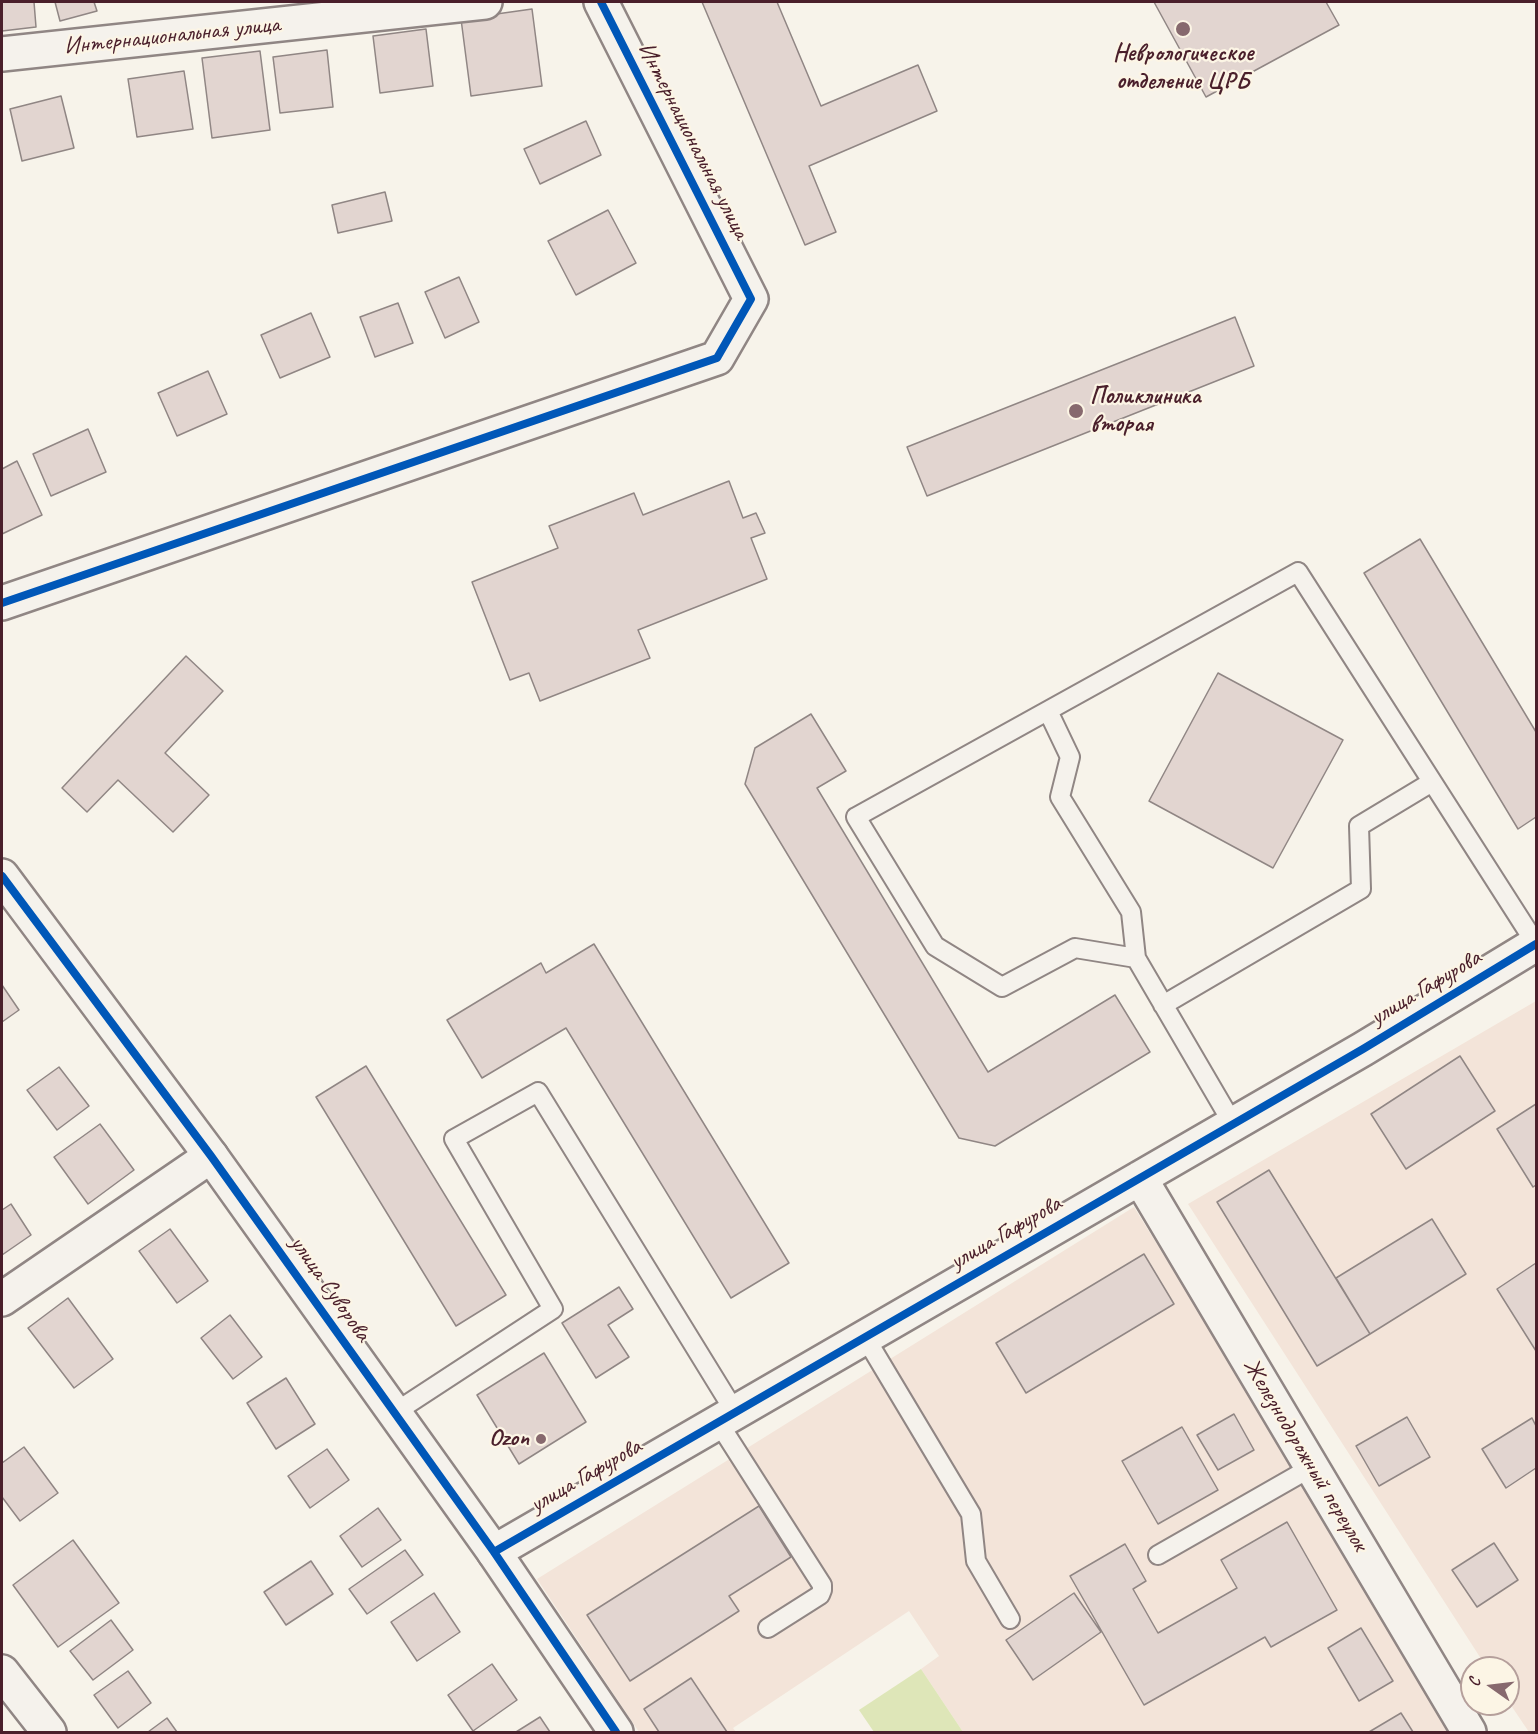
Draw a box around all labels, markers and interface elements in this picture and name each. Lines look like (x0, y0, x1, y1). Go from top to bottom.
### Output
street label: Интернациональная улица (63, 10, 281, 62)
marker: Неврологическое отделение ЦРБ (1174, 20, 1192, 38)
street label: Интернациональная улица (631, 38, 755, 244)
place label: Неврологическое отделение ЦРБ (1113, 40, 1253, 96)
place label: Поликлиника вторая (1090, 383, 1201, 439)
marker: Поликлиника вторая (1067, 402, 1085, 420)
street label: улица Гафурова (1365, 944, 1487, 1032)
street label: улица Гафурова (945, 1190, 1067, 1276)
street label: улица Суворова (283, 1230, 377, 1348)
street label: Железнодорожный переулок (1236, 1353, 1374, 1557)
place label: Ozon (489, 1425, 529, 1453)
marker: Ozon (534, 1432, 548, 1446)
street label: улица Гафурова (525, 1433, 647, 1519)
north arrow (1460, 1656, 1520, 1716)
text: С (1464, 1676, 1485, 1688)

